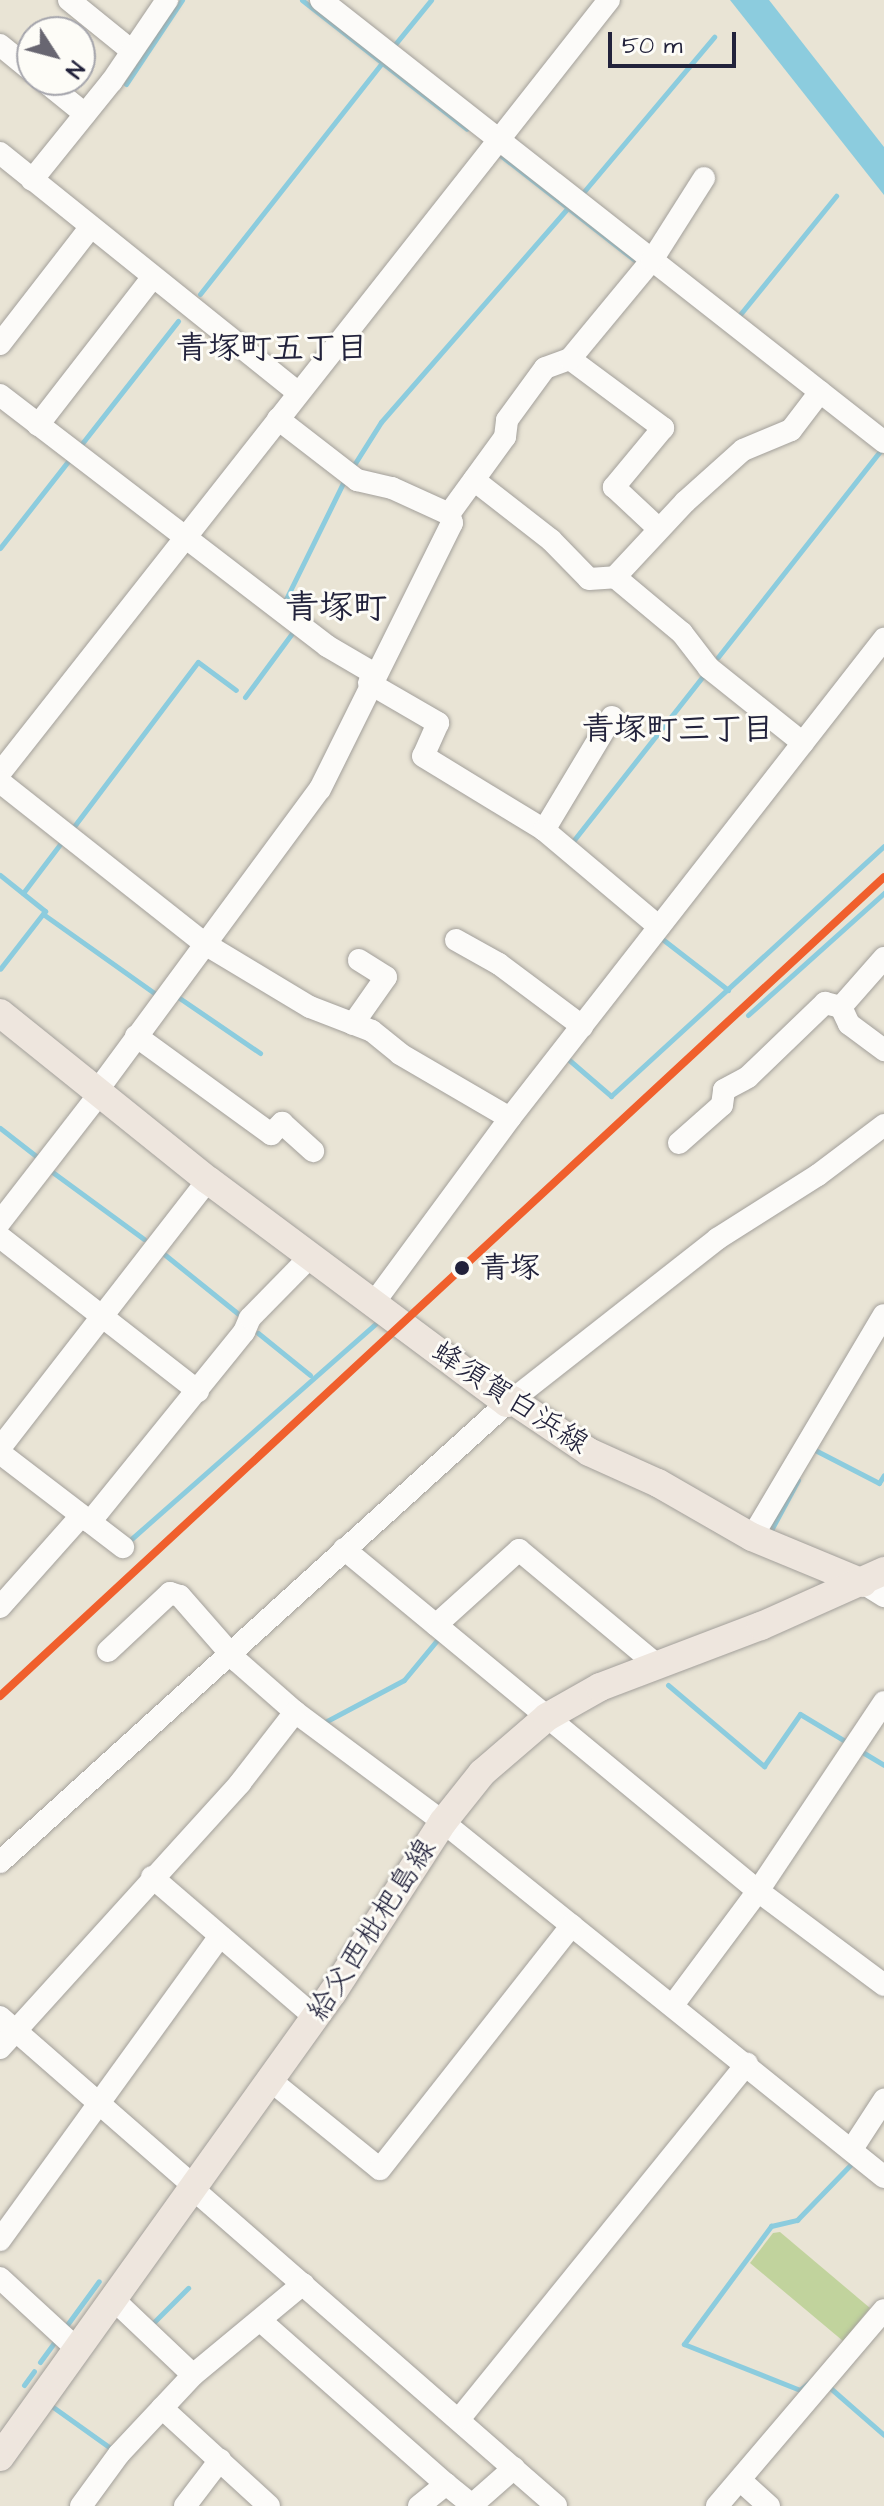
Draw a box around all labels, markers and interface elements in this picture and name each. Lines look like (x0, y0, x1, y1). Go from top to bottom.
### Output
north arrow (16, 16, 96, 96)
scale bar (612, 16, 740, 66)
text: 50 m (622, 29, 682, 63)
text: N (58, 55, 91, 84)
district label: 青塚町五丁目 (176, 330, 368, 368)
district label: 青塚町 (285, 589, 387, 629)
district label: 青塚町三丁目 (582, 711, 774, 749)
place label: 青塚 (480, 1250, 540, 1286)
marker: 青塚 (451, 1257, 473, 1279)
street label: 蜂須賀白浜線 (425, 1334, 595, 1462)
street label: 給父西枇杷島線 (300, 1832, 444, 2028)

